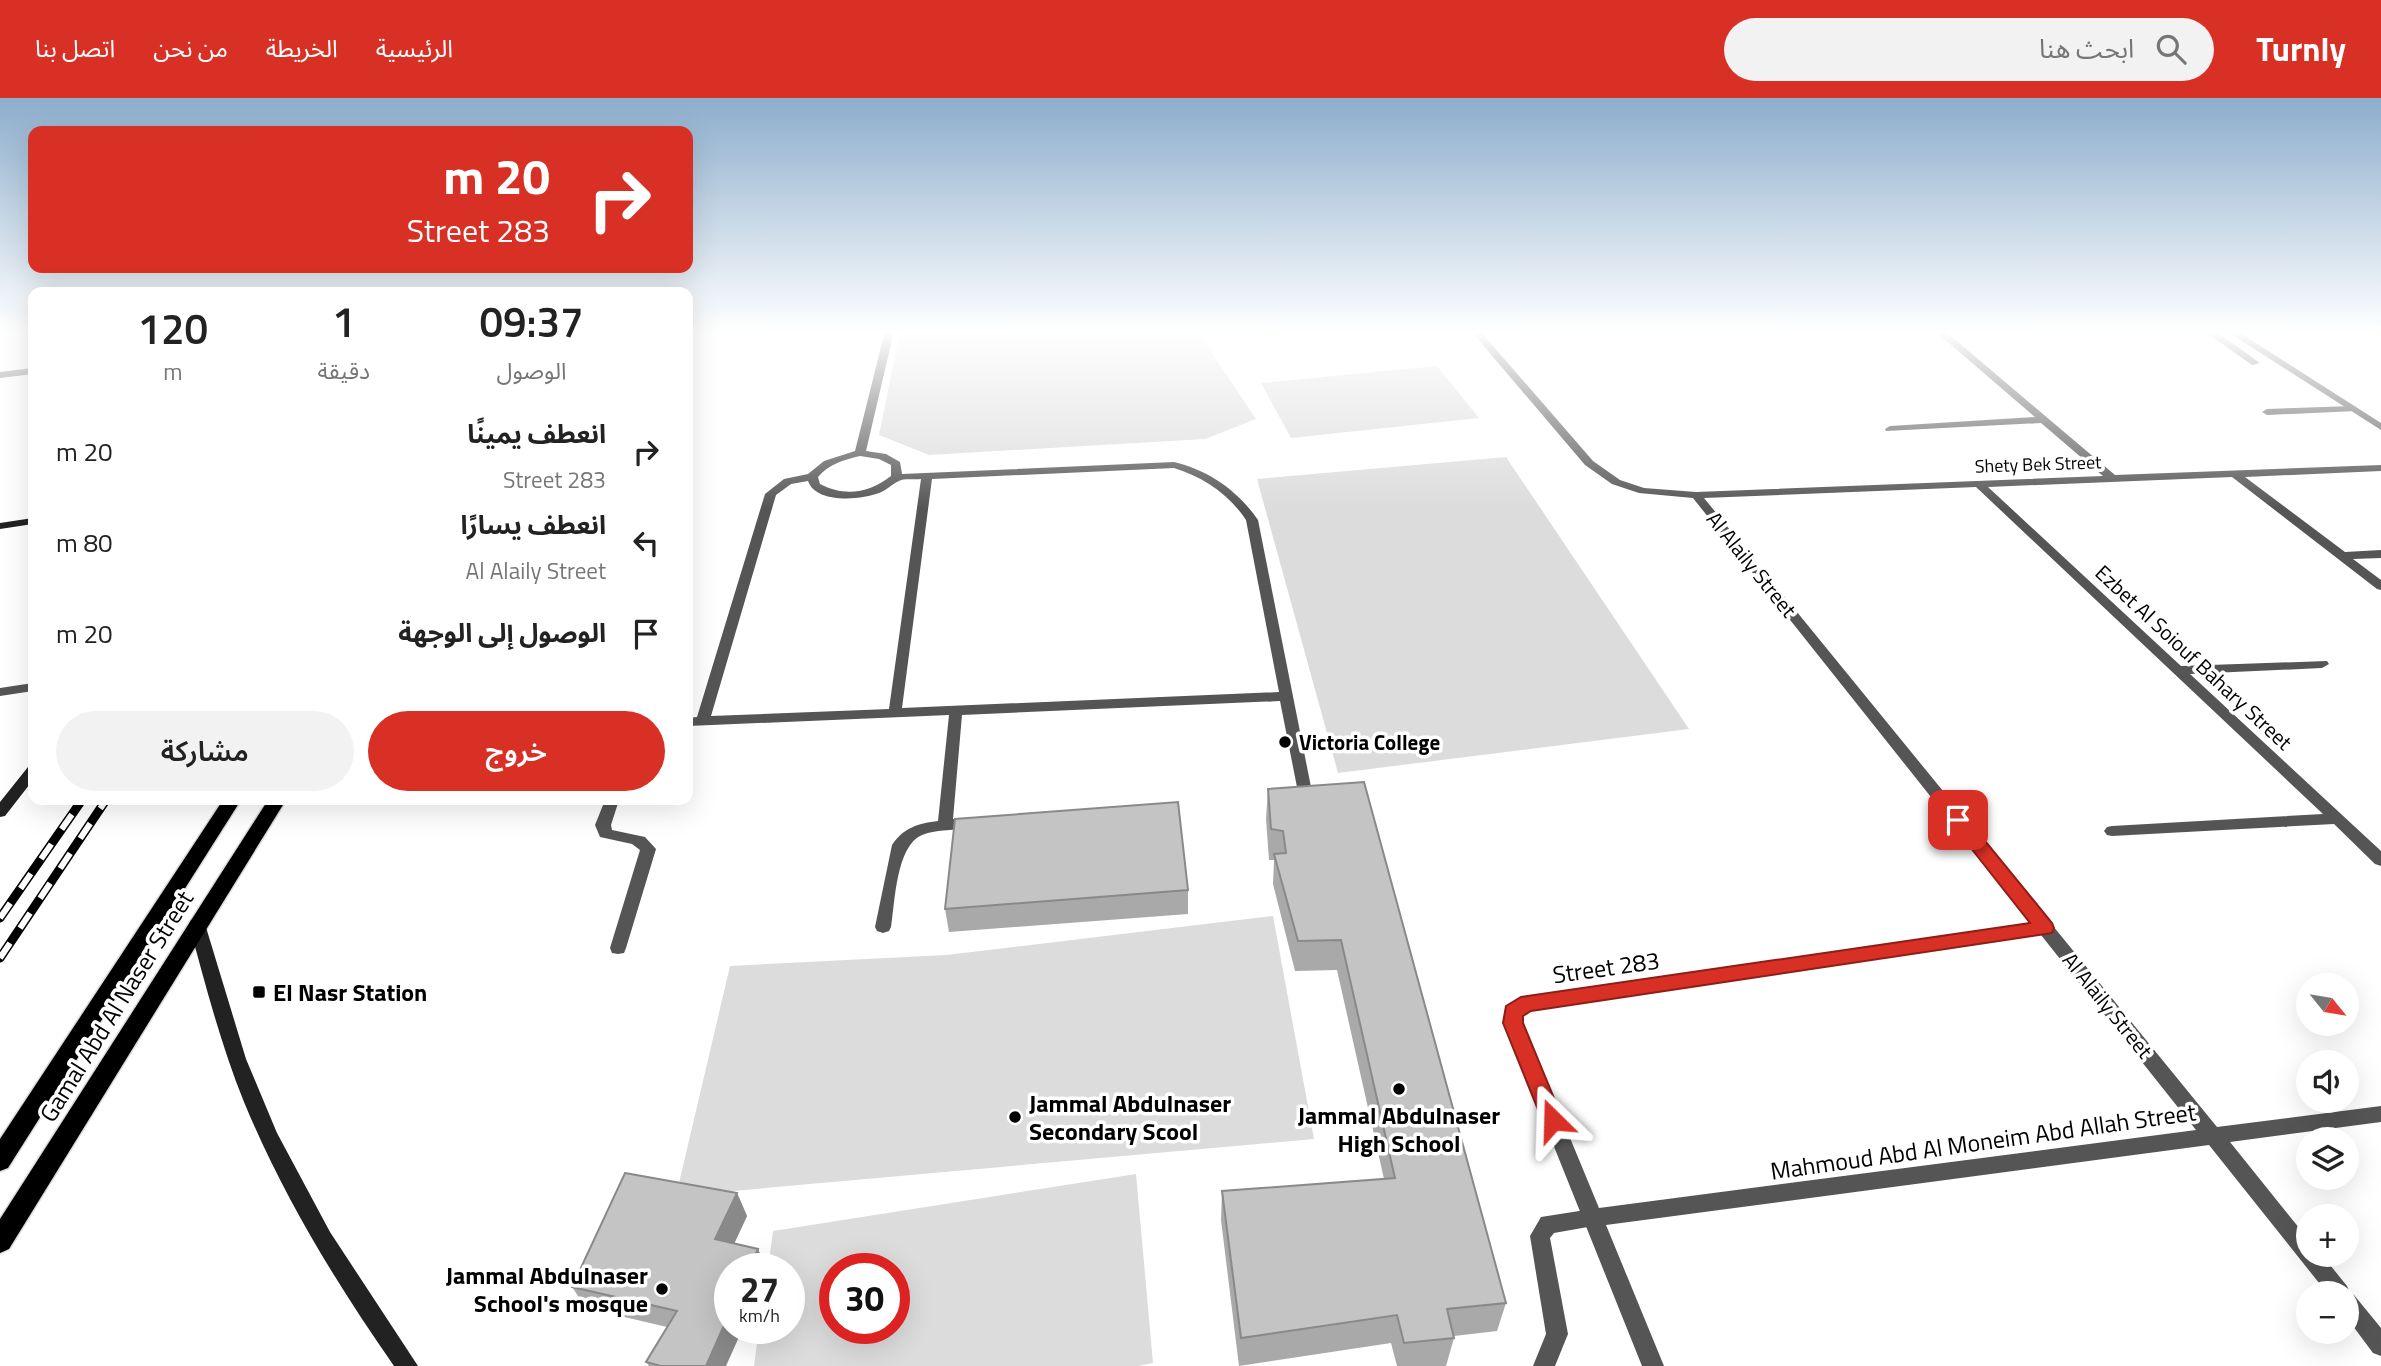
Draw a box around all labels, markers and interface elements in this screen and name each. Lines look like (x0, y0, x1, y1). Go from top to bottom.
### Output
search box (1724, 18, 2214, 81)
text: Turnly (2256, 24, 2346, 74)
text: ابحث هنا (2039, 29, 2134, 68)
text: اتصل بنا (35, 30, 115, 66)
text: من نحن (153, 30, 228, 66)
text: الخريطة (266, 30, 338, 66)
text: الرئيسية (376, 30, 453, 66)
icon: search (2152, 30, 2190, 68)
text: 20 m (443, 138, 550, 213)
icon: right (574, 154, 665, 245)
text: Street 283 (407, 206, 550, 254)
text: 1 (332, 289, 356, 353)
text: 09:37 (479, 289, 584, 353)
text: 120 (138, 296, 208, 360)
text: دقيقة (318, 353, 370, 388)
text: الوصول (497, 353, 566, 388)
text: m (163, 354, 182, 389)
text: انعطف يمينًا (467, 414, 606, 453)
text: 20 m (56, 432, 113, 471)
icon: right (627, 433, 665, 471)
street label: Shety Bek Street (1974, 448, 2102, 480)
text: Street 283 (503, 462, 606, 497)
street label: Al Alaily Street (1699, 504, 1805, 624)
text: انعطف يسارًا (461, 505, 606, 544)
text: 80 m (56, 523, 113, 562)
icon: left (627, 524, 665, 562)
text: Al Alaily Street (466, 553, 606, 588)
street label: Ezbet Al Soiouf Bahary Street (2088, 557, 2300, 757)
text: الوصول إلى الوجهة (398, 613, 606, 652)
text: 20 m (56, 614, 113, 653)
icon: arrive (627, 615, 665, 653)
button: مشاركة (56, 711, 354, 791)
button: خروج (368, 711, 665, 791)
place label: Victoria College (1299, 726, 1440, 758)
marker: Victoria College (1277, 734, 1293, 750)
pin (1928, 790, 1988, 850)
icon: arrive (1939, 801, 1977, 839)
street label: Gamal Abd Al Naser Street (30, 883, 202, 1129)
street label: Street 283 (1550, 942, 1662, 992)
street label: Al Alaily Street (2055, 945, 2161, 1065)
north arrow (2296, 973, 2359, 1036)
map controls (2296, 973, 2359, 1344)
place label: El Nasr Station (273, 974, 427, 1010)
marker: El Nasr Station (251, 984, 267, 1000)
button: sound (2296, 1050, 2359, 1113)
marker: Jammal Abdulnaser High School (1391, 1081, 1407, 1097)
position arrow (1516, 1083, 1590, 1157)
place label: Jammal Abdulnaser Secondary Scool (1029, 1085, 1231, 1149)
street label: Mahmoud Abd Al Moneim Abd Allah Street (1768, 1093, 2199, 1189)
place label: Jammal Abdulnaser High School (1298, 1097, 1500, 1161)
marker: Jammal Abdulnaser Secondary Scool (1007, 1109, 1023, 1125)
button: layers (2296, 1127, 2359, 1190)
button: + (2296, 1204, 2359, 1267)
speed limit sign: 30 (819, 1253, 910, 1344)
place label: Jammal Abdulnaser School's mosque (446, 1257, 648, 1321)
text: 27 (740, 1262, 779, 1316)
marker: Jammal Abdulnaser School's mosque (654, 1281, 670, 1297)
button: − (2296, 1281, 2359, 1344)
text: km/h (739, 1302, 780, 1329)

